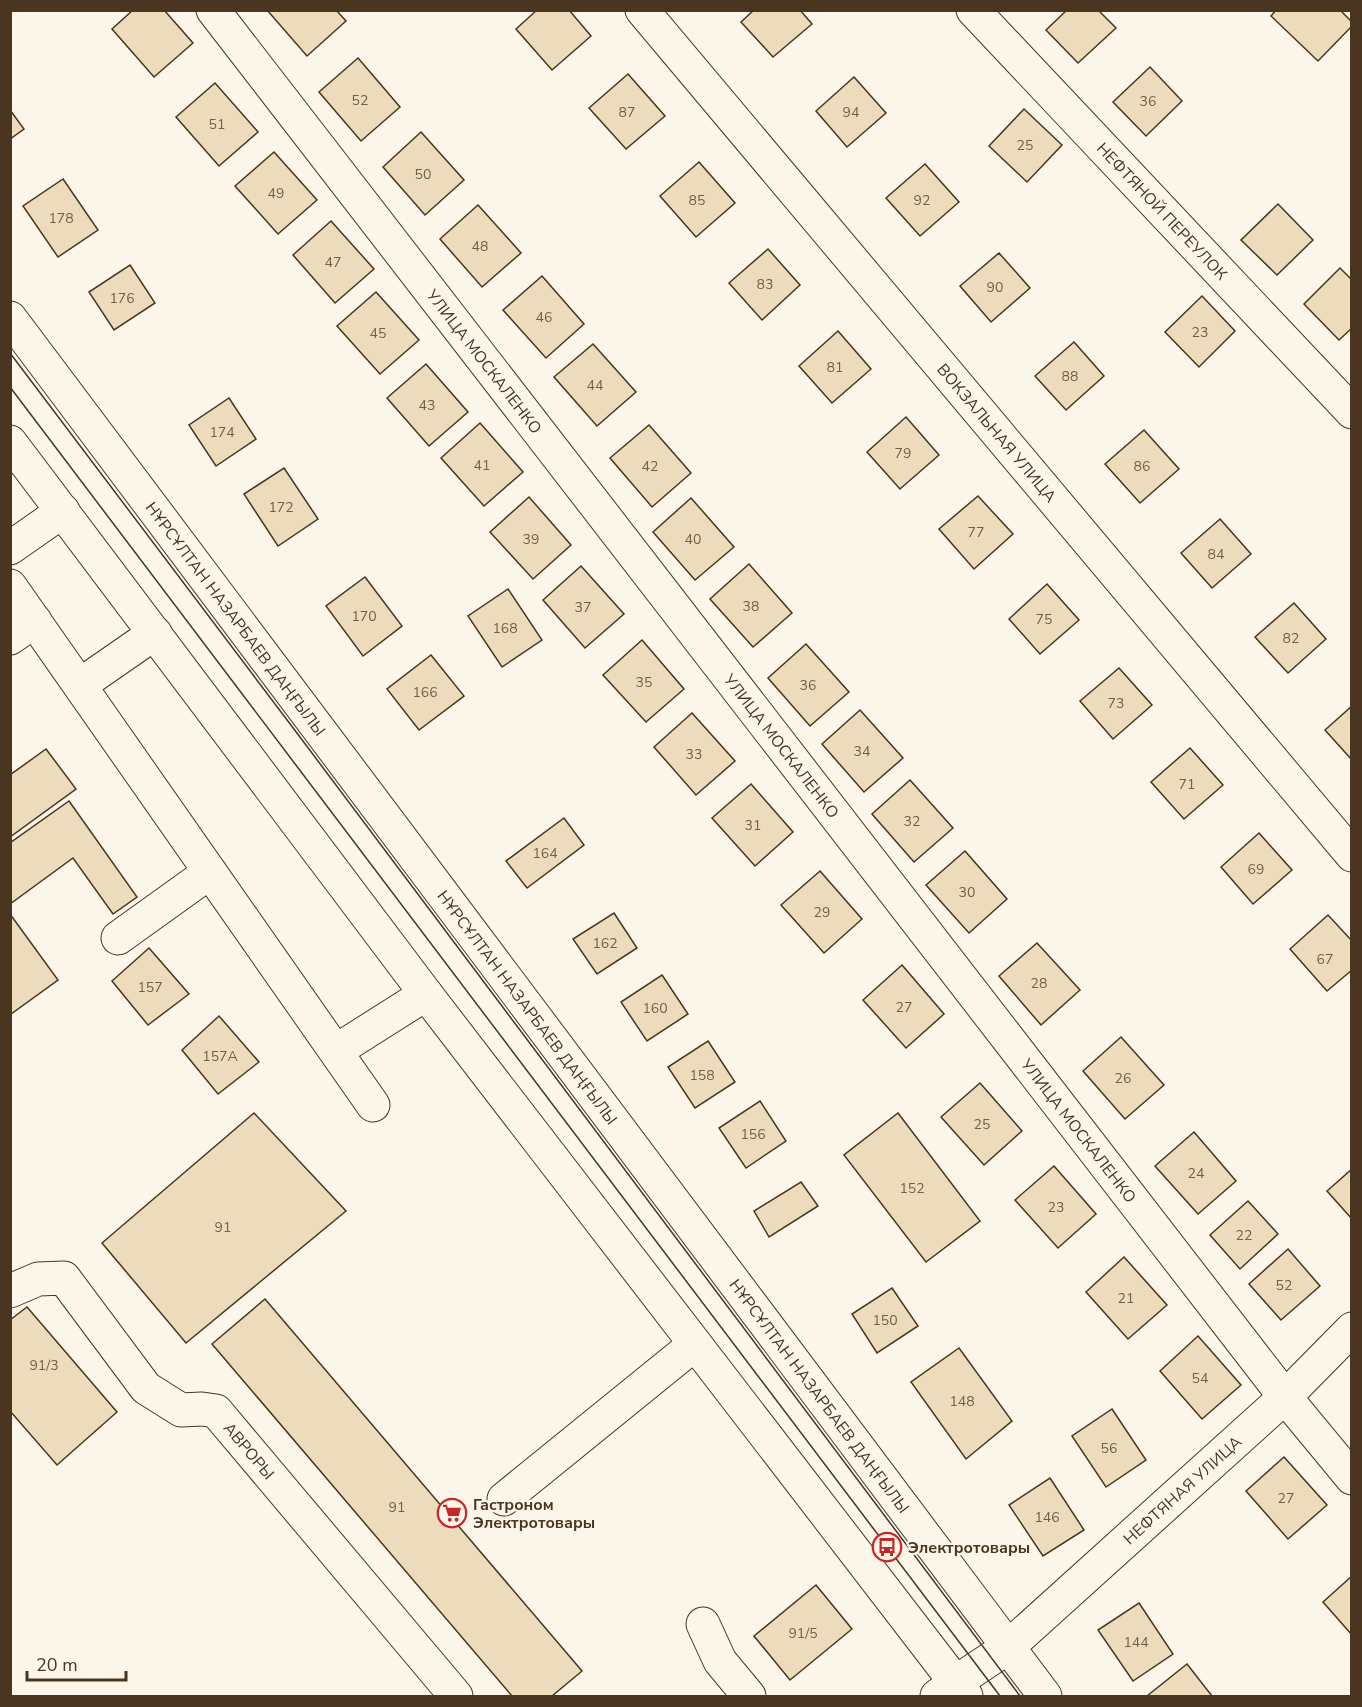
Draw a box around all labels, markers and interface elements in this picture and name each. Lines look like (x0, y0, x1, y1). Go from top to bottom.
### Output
house number: 52 (352, 91, 368, 110)
house number: 36 (1140, 92, 1156, 111)
house number: 87 (619, 103, 635, 122)
house number: 94 (843, 103, 859, 122)
house number: 51 (209, 115, 225, 134)
house number: 25 (1017, 136, 1033, 155)
street label: НЕФТЯНОЙ ПЕРЕУЛОК (1091, 138, 1232, 286)
house number: 50 (415, 165, 431, 184)
house number: 49 (268, 184, 284, 203)
house number: 85 (689, 191, 705, 210)
house number: 92 (914, 191, 930, 210)
house number: 178 (48, 209, 74, 228)
house number: 48 (472, 237, 488, 256)
house number: 47 (325, 253, 341, 272)
house number: 83 (757, 275, 773, 294)
house number: 90 (987, 278, 1003, 297)
street label: УЛИЦА МОСКАЛЕНКО (420, 284, 546, 439)
house number: 176 (109, 289, 135, 308)
house number: 46 (536, 308, 552, 327)
house number: 23 (1192, 323, 1208, 342)
house number: 45 (370, 324, 386, 343)
house number: 81 (827, 358, 843, 377)
street label: ВОКЗАЛЬНАЯ УЛИЦА (932, 359, 1061, 508)
house number: 88 (1062, 367, 1078, 386)
house number: 44 (587, 376, 603, 395)
house number: 43 (419, 396, 435, 415)
house number: 174 (209, 423, 235, 442)
house number: 79 (895, 444, 911, 463)
house number: 41 (474, 456, 490, 475)
house number: 42 (642, 457, 658, 476)
house number: 86 (1134, 457, 1150, 476)
street label: НҰРСҰЛТАН НАЗАРБАЕВ ДАҢҒЫЛЫ (140, 498, 330, 741)
house number: 172 (268, 498, 294, 517)
house number: 77 (968, 523, 984, 542)
house number: 39 (523, 530, 539, 549)
house number: 40 (685, 530, 701, 549)
house number: 84 (1208, 545, 1224, 564)
house number: 38 (743, 597, 759, 616)
house number: 37 (575, 598, 591, 617)
house number: 170 (351, 607, 377, 626)
house number: 75 (1036, 610, 1052, 629)
house number: 168 (492, 619, 518, 638)
house number: 82 (1283, 629, 1299, 648)
street label: УЛИЦА МОСКАЛЕНКО (718, 669, 844, 823)
house number: 35 (636, 673, 652, 692)
house number: 36 (800, 676, 816, 695)
house number: 166 (412, 683, 438, 702)
house number: 73 (1108, 694, 1124, 713)
house number: 34 (854, 742, 870, 761)
house number: 33 (686, 745, 702, 764)
house number: 71 (1179, 775, 1195, 794)
house number: 32 (904, 812, 920, 831)
house number: 31 (745, 816, 761, 835)
house number: 164 (532, 844, 558, 863)
house number: 69 (1248, 860, 1264, 879)
house number: 30 (959, 883, 975, 902)
street label: НҰРСҰЛТАН НАЗАРБАЕВ ДАҢҒЫЛЫ (432, 886, 622, 1129)
house number: 29 (814, 903, 830, 922)
house number: 162 (592, 934, 618, 953)
house number: 67 (1317, 950, 1333, 969)
house number: 28 (1031, 974, 1047, 993)
house number: 157 (137, 978, 163, 997)
house number: 27 (896, 998, 912, 1017)
house number: 160 (642, 999, 668, 1018)
house number: 157А (202, 1047, 238, 1066)
street label: УЛИЦА МОСКАЛЕНКО (1015, 1054, 1141, 1208)
house number: 158 (689, 1066, 715, 1085)
house number: 26 (1115, 1069, 1131, 1088)
house number: 25 (974, 1115, 990, 1134)
house number: 156 (740, 1125, 766, 1144)
house number: 24 (1188, 1164, 1204, 1183)
house number: 152 (899, 1179, 925, 1198)
house number: 23 (1048, 1198, 1064, 1217)
house number: 91 (215, 1218, 231, 1237)
house number: 22 (1236, 1226, 1252, 1245)
street label: НҰРСҰЛТАН НАЗАРБАЕВ ДАҢҒЫЛЫ (724, 1275, 914, 1518)
house number: 52 (1276, 1276, 1292, 1295)
house number: 21 (1118, 1289, 1134, 1308)
house number: 150 (872, 1311, 898, 1330)
house number: 91/3 (29, 1356, 59, 1375)
house number: 54 (1192, 1369, 1208, 1388)
house number: 148 (949, 1392, 975, 1411)
street label: АВРОРЫ (218, 1418, 279, 1485)
street label: НЕФТЯНАЯ УЛИЦА (1119, 1431, 1247, 1550)
house number: 56 (1101, 1439, 1117, 1458)
house number: 27 (1278, 1489, 1294, 1508)
place label: Гастроном Электротовары (473, 1494, 595, 1534)
supermarket icon: Гастроном Электротовары (436, 1497, 468, 1529)
house number: 91 (389, 1498, 405, 1517)
house number: 146 (1034, 1508, 1060, 1527)
bus stop icon: Электротовары (871, 1531, 903, 1563)
place label: Электротовары (908, 1537, 1030, 1559)
house number: 91/5 (788, 1624, 818, 1643)
house number: 144 (1123, 1633, 1149, 1652)
scale bar (27, 1644, 126, 1682)
text: 20 m (36, 1653, 78, 1677)

